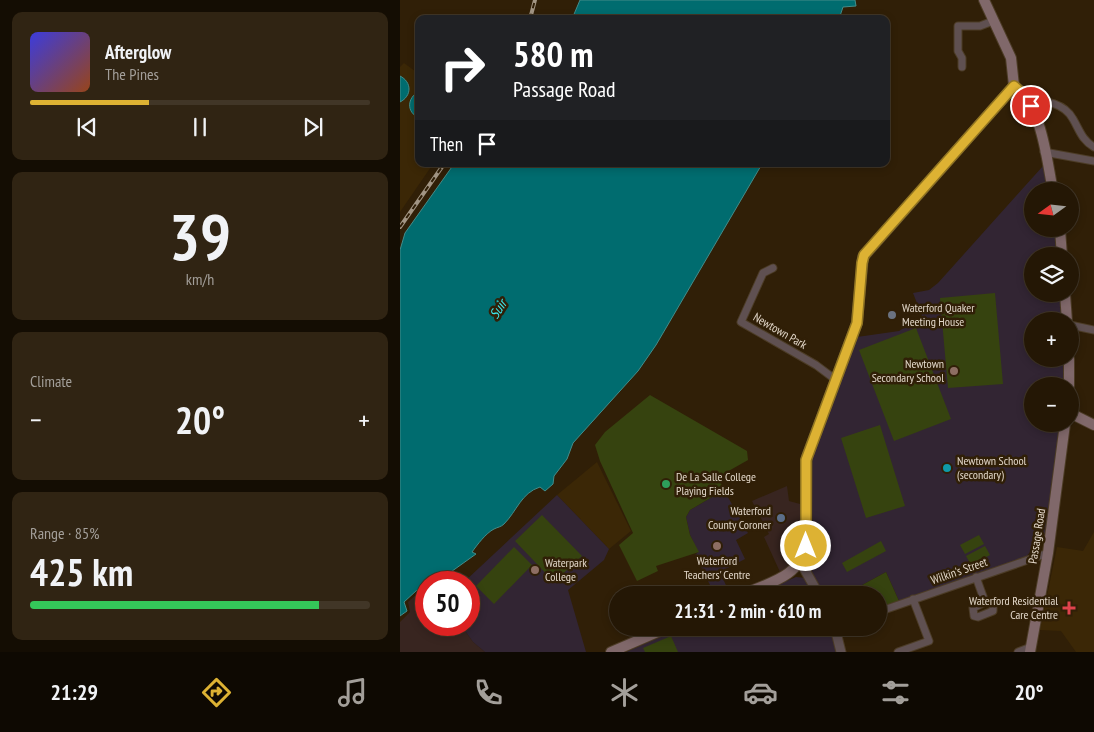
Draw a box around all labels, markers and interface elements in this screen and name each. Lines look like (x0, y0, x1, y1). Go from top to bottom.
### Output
text: 580 m (513, 31, 594, 77)
icon: right (430, 35, 495, 100)
text: Afterglow (105, 40, 171, 64)
text: The Pines (105, 64, 159, 84)
text: Passage Road (513, 75, 616, 103)
pin (1010, 85, 1052, 127)
icon: arrive (1017, 92, 1045, 120)
icon: previous (73, 113, 101, 141)
icon: pause (186, 113, 214, 141)
icon: next (299, 113, 327, 141)
icon: arrive (473, 130, 501, 158)
text: Then (430, 132, 463, 156)
north arrow (1024, 182, 1079, 238)
map controls (1024, 182, 1079, 432)
text: 39 (169, 194, 231, 278)
button: layers (1024, 247, 1079, 302)
text: km/h (186, 269, 214, 289)
water label: Suir (485, 294, 512, 322)
place label: Waterford Quaker Meeting House (902, 300, 975, 329)
street label: Newtown Park (751, 309, 810, 352)
marker: Waterford Quaker Meeting House (886, 309, 898, 321)
button: + (1024, 312, 1079, 367)
place label: Newtown Secondary School (872, 356, 944, 385)
marker: Newtown Secondary School (948, 365, 960, 377)
text: Climate (30, 371, 72, 391)
button: − (1024, 377, 1079, 432)
text: 20° (175, 395, 225, 444)
text: − (30, 401, 42, 438)
text: + (358, 401, 370, 438)
place label: Newtown School (secondary) (957, 453, 1027, 482)
marker: Newtown School (secondary) (941, 462, 953, 474)
place label: De La Salle College Playing Fields (676, 469, 756, 498)
marker: De La Salle College Playing Fields (660, 478, 672, 490)
place label: Waterford County Coroner (708, 503, 772, 532)
street label: Passage Road (1025, 507, 1048, 565)
marker: Waterford County Coroner (775, 512, 787, 524)
position arrow (779, 519, 831, 571)
text: Range · 85% (30, 523, 99, 543)
marker: Waterford Teachers' Centre (711, 540, 723, 552)
text: 425 km (30, 547, 133, 596)
place label: Waterford Teachers' Centre (684, 553, 750, 582)
street label: Wilkin's Street (929, 554, 990, 587)
place label: Waterpark College (545, 555, 587, 584)
marker: Waterpark College (529, 564, 541, 576)
speed limit sign: 50 (415, 571, 480, 636)
place label: Waterford Residential Care Centre (969, 593, 1058, 622)
text: 21:31 · 2 min · 610 m (675, 599, 821, 623)
marker: Waterford Residential Care Centre (1062, 601, 1076, 615)
icon: directions (199, 675, 234, 710)
icon: music (335, 675, 370, 710)
icon: phone (471, 675, 506, 710)
icon: climate (607, 675, 642, 710)
icon: car (743, 675, 778, 710)
icon: filters (878, 675, 913, 710)
text: 21:29 (50, 678, 98, 706)
text: 20° (1014, 678, 1043, 706)

